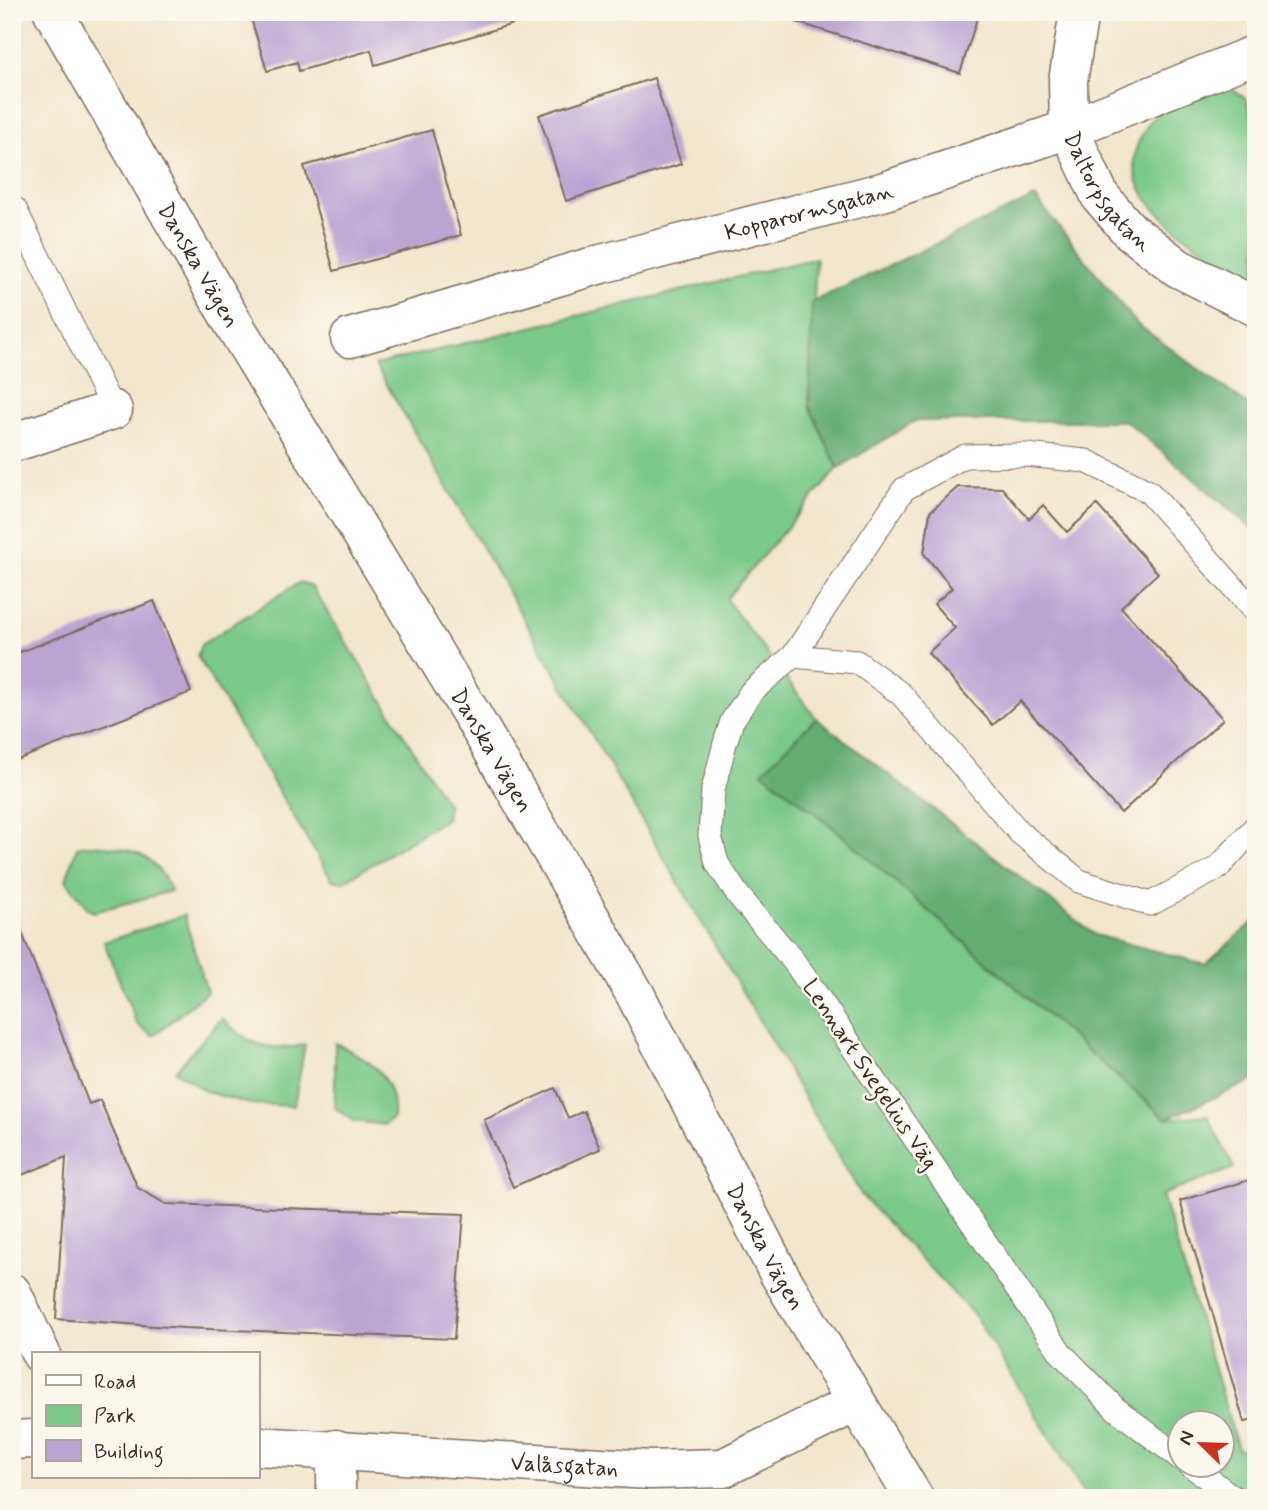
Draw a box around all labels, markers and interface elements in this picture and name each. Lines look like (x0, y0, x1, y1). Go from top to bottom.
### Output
street label: Daltorpsgatan (1055, 128, 1157, 259)
street label: Kopparormsgatan (722, 176, 898, 249)
street label: Danska Vägen (150, 198, 245, 334)
street label: Danska Vägen (442, 683, 539, 819)
street label: Lennart Svegelius Väg (793, 974, 944, 1177)
street label: Danska Vägen (718, 1179, 810, 1316)
legend (32, 1352, 259, 1478)
text: Road (94, 1368, 136, 1396)
text: Park (94, 1402, 136, 1430)
north arrow (1166, 1408, 1236, 1478)
text: N (1173, 1427, 1201, 1449)
text: Building (94, 1438, 164, 1468)
street label: Valåsgatan (509, 1449, 619, 1485)

